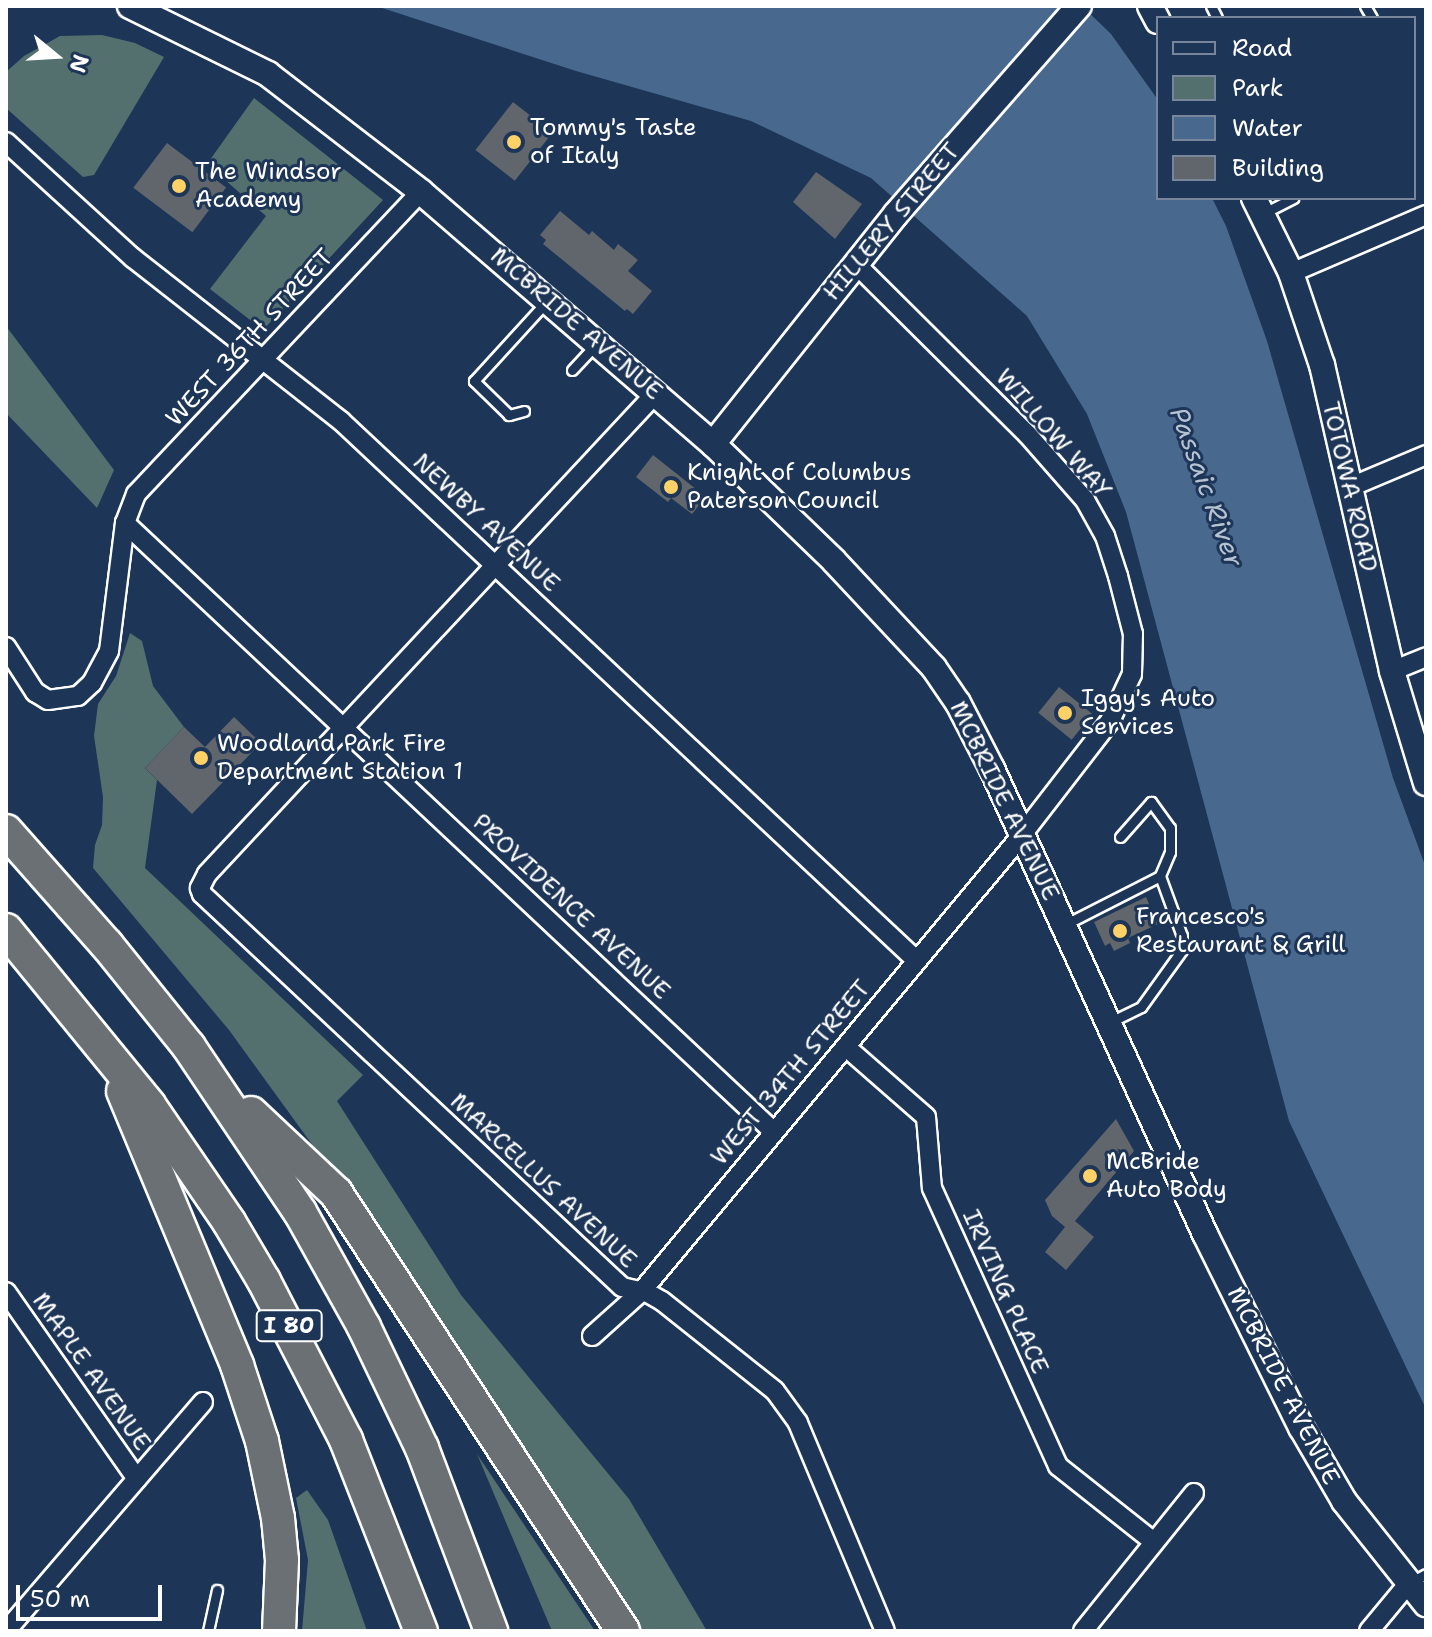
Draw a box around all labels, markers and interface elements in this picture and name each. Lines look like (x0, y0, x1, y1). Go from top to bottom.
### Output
north arrow (16, 16, 96, 96)
legend (1156, 16, 1416, 200)
text: Road (1232, 32, 1292, 64)
text: N (63, 51, 96, 76)
text: Park (1232, 72, 1284, 104)
text: Water (1232, 112, 1303, 144)
place label: Tommy's Taste of Italy (530, 114, 697, 170)
marker: Tommy's Taste of Italy (505, 133, 523, 151)
street label: HILLERY STREET (818, 137, 966, 307)
text: Building (1232, 152, 1324, 184)
place label: The Windsor Academy (195, 158, 342, 214)
marker: The Windsor Academy (170, 177, 188, 195)
street label: MCBRIDE AVENUE (484, 242, 668, 406)
street label: WEST 36TH STREET (160, 243, 340, 433)
street label: WILLOW WAY (989, 363, 1117, 505)
street label: TOTOWA ROAD (1315, 399, 1383, 575)
water label: Passaic River (1164, 403, 1250, 571)
street label: NEWBY AVENUE (407, 448, 565, 598)
place label: Knight of Columbus Paterson Council (687, 459, 912, 515)
marker: Knight of Columbus Paterson Council (662, 478, 680, 496)
place label: Iggy's Auto Services (1081, 685, 1215, 741)
street label: MCBRIDE AVENUE (943, 697, 1065, 905)
marker: Iggy's Auto Services (1056, 704, 1074, 722)
place label: Woodland Park Fire Department Station 1 (217, 730, 463, 786)
marker: Woodland Park Fire Department Station 1 (192, 749, 210, 767)
street label: PROVIDENCE AVENUE (466, 808, 676, 1006)
place label: Francesco's Restaurant & Grill (1136, 903, 1346, 959)
marker: Francesco's Restaurant & Grill (1111, 922, 1129, 940)
street label: WEST 34TH STREET (705, 975, 877, 1171)
street label: MARCELLUS AVENUE (444, 1087, 642, 1275)
place label: McBride Auto Body (1106, 1148, 1227, 1204)
marker: McBride Auto Body (1081, 1167, 1099, 1185)
street label: IRVING PLACE (956, 1205, 1054, 1379)
street label: MCBRIDE AVENUE (1221, 1282, 1345, 1490)
street label: MAPLE AVENUE (26, 1288, 156, 1456)
road number: I 80 (255, 1308, 323, 1344)
scale bar (20, 1569, 166, 1619)
text: 50 m (30, 1583, 90, 1615)

